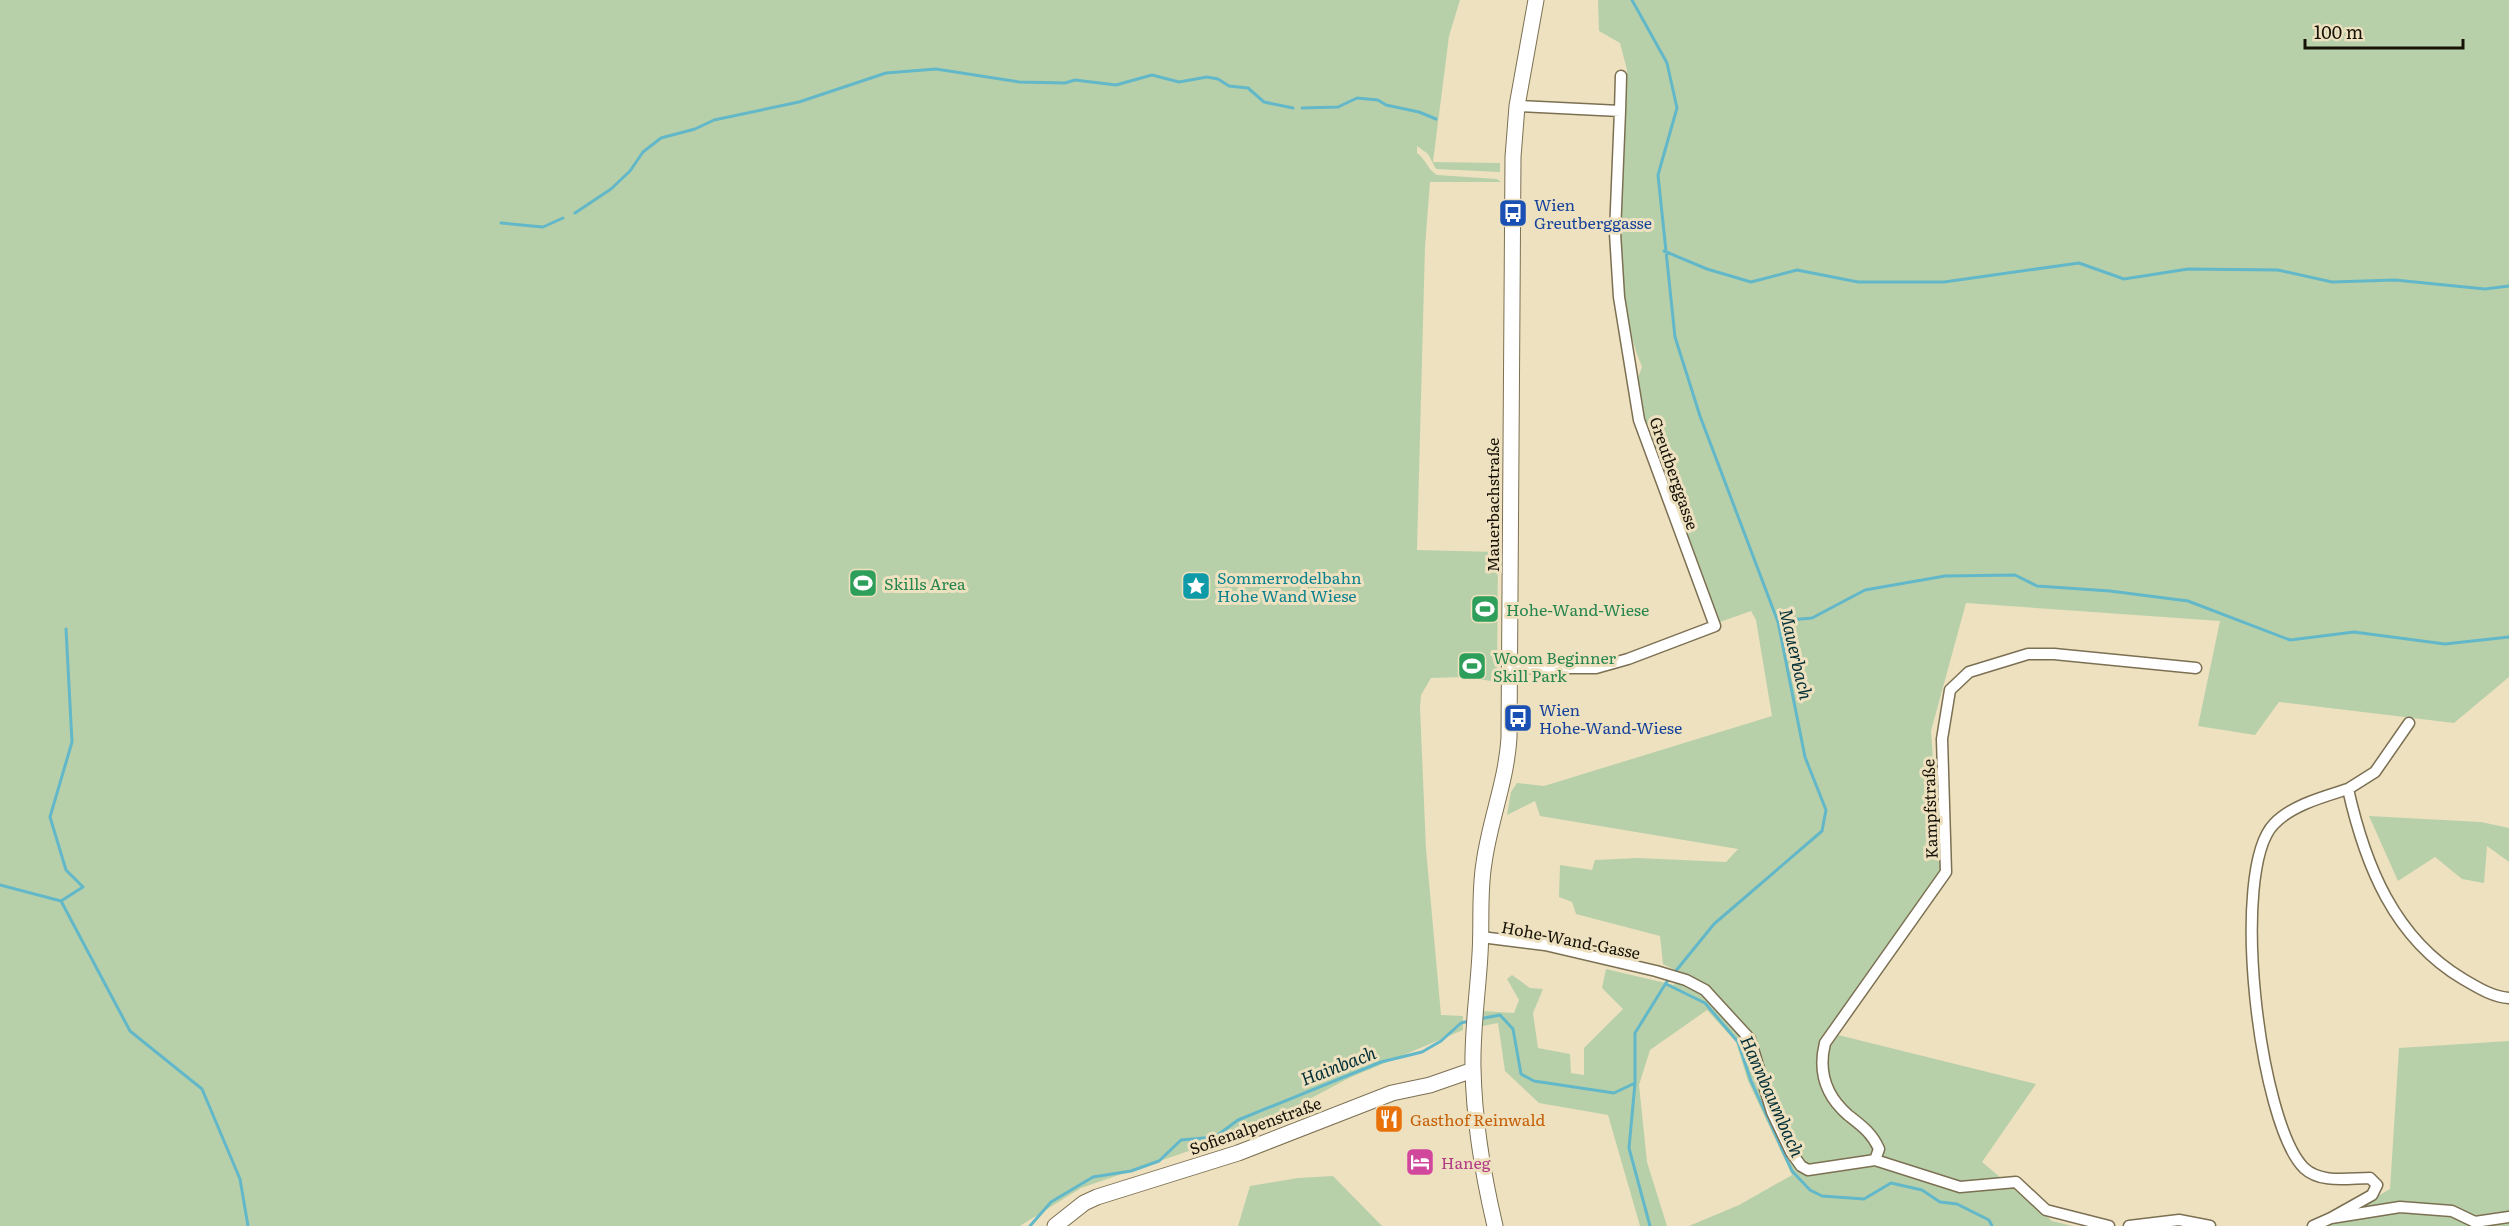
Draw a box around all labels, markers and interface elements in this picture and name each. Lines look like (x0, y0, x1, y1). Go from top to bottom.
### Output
scale bar (2305, 12, 2462, 50)
text: 100 m (2314, 18, 2363, 45)
place label: Wien Greutberggasse (1534, 192, 1652, 234)
bus stop icon: Wien Greutberggasse (1497, 197, 1529, 229)
street label: Greutberggasse (1644, 413, 1706, 533)
street label: Mauerbachstraße (1480, 438, 1504, 572)
place label: Sommerrodelbahn Hohe Wand Wiese (1217, 565, 1362, 607)
sports icon: Skills Area (847, 567, 879, 599)
place icon: Sommerrodelbahn Hohe Wand Wiese (1180, 570, 1212, 602)
place label: Skills Area (884, 571, 966, 595)
sports icon: Hohe-Wand-Wiese (1469, 593, 1501, 625)
place label: Hohe-Wand-Wiese (1506, 597, 1649, 621)
water label: Mauerbach (1773, 606, 1821, 703)
place label: Woom Beginner Skill Park (1493, 645, 1617, 687)
sports icon: Woom Beginner Skill Park (1456, 650, 1488, 682)
place label: Wien Hohe-Wand-Wiese (1539, 697, 1682, 739)
bus stop icon: Wien Hohe-Wand-Wiese (1502, 702, 1534, 734)
street label: Kampfstraße (1915, 759, 1943, 859)
street label: Hohe-Wand-Gasse (1499, 914, 1643, 964)
water label: Hannbaumbach (1734, 1031, 1812, 1161)
water label: Hainbach (1296, 1038, 1380, 1092)
street label: Sofienalpenstraße (1186, 1090, 1324, 1160)
restaurant icon: Gasthof Reinwald (1373, 1103, 1405, 1135)
place label: Gasthof Reinwald (1410, 1107, 1545, 1131)
hotel icon: Haneg (1404, 1146, 1436, 1178)
place label: Haneg (1441, 1150, 1491, 1174)

